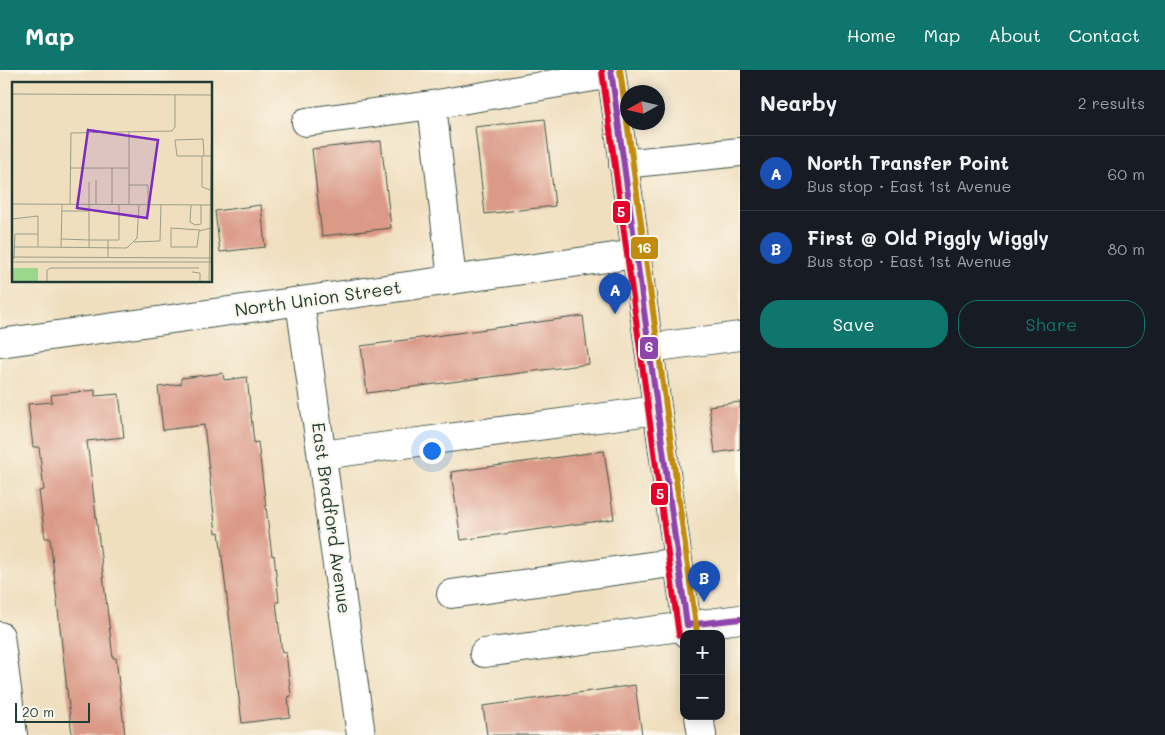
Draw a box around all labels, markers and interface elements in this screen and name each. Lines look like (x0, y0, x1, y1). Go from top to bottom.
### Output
text: Map (25, 20, 74, 51)
text: Home (847, 23, 896, 47)
text: Map (924, 23, 960, 47)
text: About (988, 23, 1041, 47)
text: Contact (1069, 23, 1140, 47)
inset map (12, 82, 212, 282)
north arrow (620, 85, 665, 130)
text: Nearby (760, 89, 837, 116)
text: 2 results (1078, 92, 1145, 113)
text: North Transfer Point (807, 150, 1009, 175)
text: A (770, 163, 782, 184)
text: 60 m (1108, 163, 1145, 184)
text: Bus stop · East 1st Avenue (807, 175, 1012, 196)
line badge: 5 (612, 200, 631, 224)
text: 5 (617, 202, 625, 221)
text: First @ Old Piggly Wiggly (807, 225, 1049, 250)
line badge: 16 (630, 236, 659, 260)
text: 16 (637, 238, 651, 257)
text: B (771, 238, 781, 259)
text: 80 m (1108, 238, 1145, 259)
text: Bus stop · East 1st Avenue (807, 250, 1012, 271)
pin: A (599, 273, 631, 314)
street label: North Union Street (233, 274, 403, 322)
button: Save (760, 300, 948, 348)
button: Share (958, 300, 1145, 348)
line badge: 6 (639, 336, 659, 360)
text: 6 (645, 337, 653, 356)
street label: East Bradford Avenue (307, 421, 357, 615)
your location (419, 438, 445, 464)
line badge: 5 (650, 482, 669, 506)
text: 5 (656, 484, 664, 503)
pin: B (688, 561, 720, 602)
map controls (680, 630, 725, 720)
button: + (680, 630, 725, 675)
button: − (680, 675, 725, 720)
scale bar (15, 700, 90, 723)
text: 20 m (22, 702, 54, 721)

